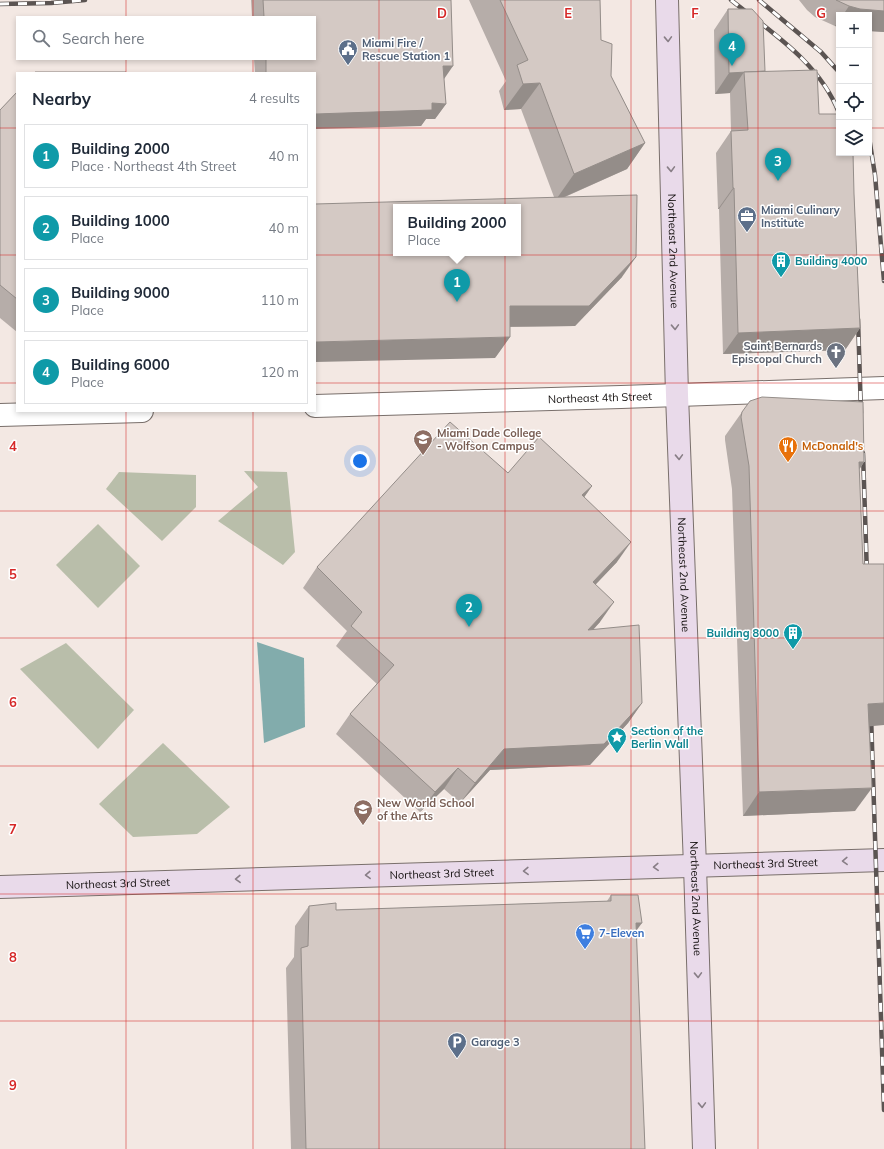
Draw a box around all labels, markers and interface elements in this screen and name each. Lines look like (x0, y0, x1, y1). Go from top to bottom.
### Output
text: D (437, 5, 447, 21)
text: E (564, 5, 572, 21)
text: F (691, 5, 699, 21)
text: G (816, 5, 826, 21)
map controls (836, 12, 872, 156)
button: + (836, 12, 872, 48)
search box (16, 16, 316, 60)
icon: search (30, 27, 52, 49)
text: Search here (62, 29, 144, 48)
pin: 4 (719, 33, 745, 66)
place label: Miami Fire / Rescue Station 1 (362, 36, 450, 63)
one-way arrow (663, 36, 672, 42)
public building icon: Miami Fire / Rescue Station 1 (337, 38, 359, 66)
button: − (836, 48, 872, 84)
button: locate (836, 84, 872, 120)
text: Nearby (32, 88, 91, 109)
text: 4 results (249, 90, 300, 106)
button: layers (836, 120, 872, 156)
text: Building 2000 (71, 139, 170, 158)
text: 1 (42, 148, 50, 164)
text: 40 m (269, 148, 299, 164)
pin: 3 (765, 148, 791, 181)
text: Place · Northeast 4th Street (71, 158, 236, 174)
one-way arrow (667, 166, 675, 172)
street label: Northeast 2nd Avenue (665, 193, 682, 308)
place label: Miami Culinary Institute (761, 203, 840, 230)
popup (393, 204, 521, 256)
office icon: Miami Culinary Institute (736, 205, 758, 233)
text: Building 1000 (71, 211, 170, 230)
text: Building 2000 (408, 213, 506, 232)
text: 2 (42, 220, 50, 236)
text: 40 m (269, 220, 299, 236)
text: Place (71, 230, 104, 246)
text: Place (408, 232, 440, 248)
building icon: Building 4000 (770, 250, 792, 278)
place label: Building 4000 (795, 254, 868, 268)
pin: 1 (444, 269, 470, 302)
text: Building 9000 (71, 283, 170, 302)
text: 3 (42, 292, 50, 308)
text: 110 m (261, 292, 299, 308)
text: Place (71, 302, 104, 318)
one-way arrow (671, 324, 679, 330)
place label: Saint Bernards Episcopal Church (732, 339, 822, 366)
church icon: Saint Bernards Episcopal Church (825, 341, 847, 369)
text: Building 6000 (71, 355, 170, 374)
text: 4 (42, 364, 50, 380)
text: 120 m (261, 364, 299, 380)
text: Place (71, 374, 104, 390)
street label: Northeast 4th Street (548, 389, 652, 406)
place label: Miami Dade College - Wolfson Campus (437, 426, 541, 453)
school or university icon: Miami Dade College - Wolfson Campus (412, 428, 434, 456)
restaurant icon: McDonald's (777, 435, 799, 463)
text: 4 (9, 438, 17, 454)
place label: McDonald's (802, 439, 864, 453)
your location (350, 451, 370, 471)
one-way arrow (675, 454, 684, 460)
street label: Northeast 2nd Avenue (675, 517, 693, 632)
text: 5 (9, 566, 17, 582)
pin: 2 (456, 594, 482, 627)
building icon: Building 8000 (782, 622, 804, 650)
place label: Building 8000 (707, 626, 779, 640)
text: 6 (9, 694, 17, 710)
place label: Section of the Berlin Wall (631, 724, 703, 751)
place icon: Section of the Berlin Wall (606, 726, 628, 754)
place label: New World School of the Arts (377, 796, 474, 823)
school or university icon: New World School of the Arts (352, 798, 374, 826)
text: 7 (9, 821, 17, 837)
street label: Northeast 2nd Avenue (687, 841, 705, 956)
street label: Northeast 3rd Street (713, 855, 818, 872)
one-way arrow (842, 857, 848, 865)
one-way arrow (653, 863, 659, 871)
street label: Northeast 3rd Street (389, 865, 494, 882)
one-way arrow (523, 867, 529, 875)
one-way arrow (365, 871, 371, 879)
street label: Northeast 3rd Street (66, 875, 170, 892)
one-way arrow (235, 875, 241, 883)
supermarket icon: 7-Eleven (574, 922, 596, 950)
place label: 7-Eleven (599, 926, 644, 940)
text: 8 (9, 949, 17, 965)
one-way arrow (694, 972, 702, 978)
parking icon: Garage 3 (446, 1031, 468, 1059)
place label: Garage 3 (471, 1035, 520, 1049)
text: 9 (9, 1077, 17, 1093)
one-way arrow (698, 1102, 706, 1108)

